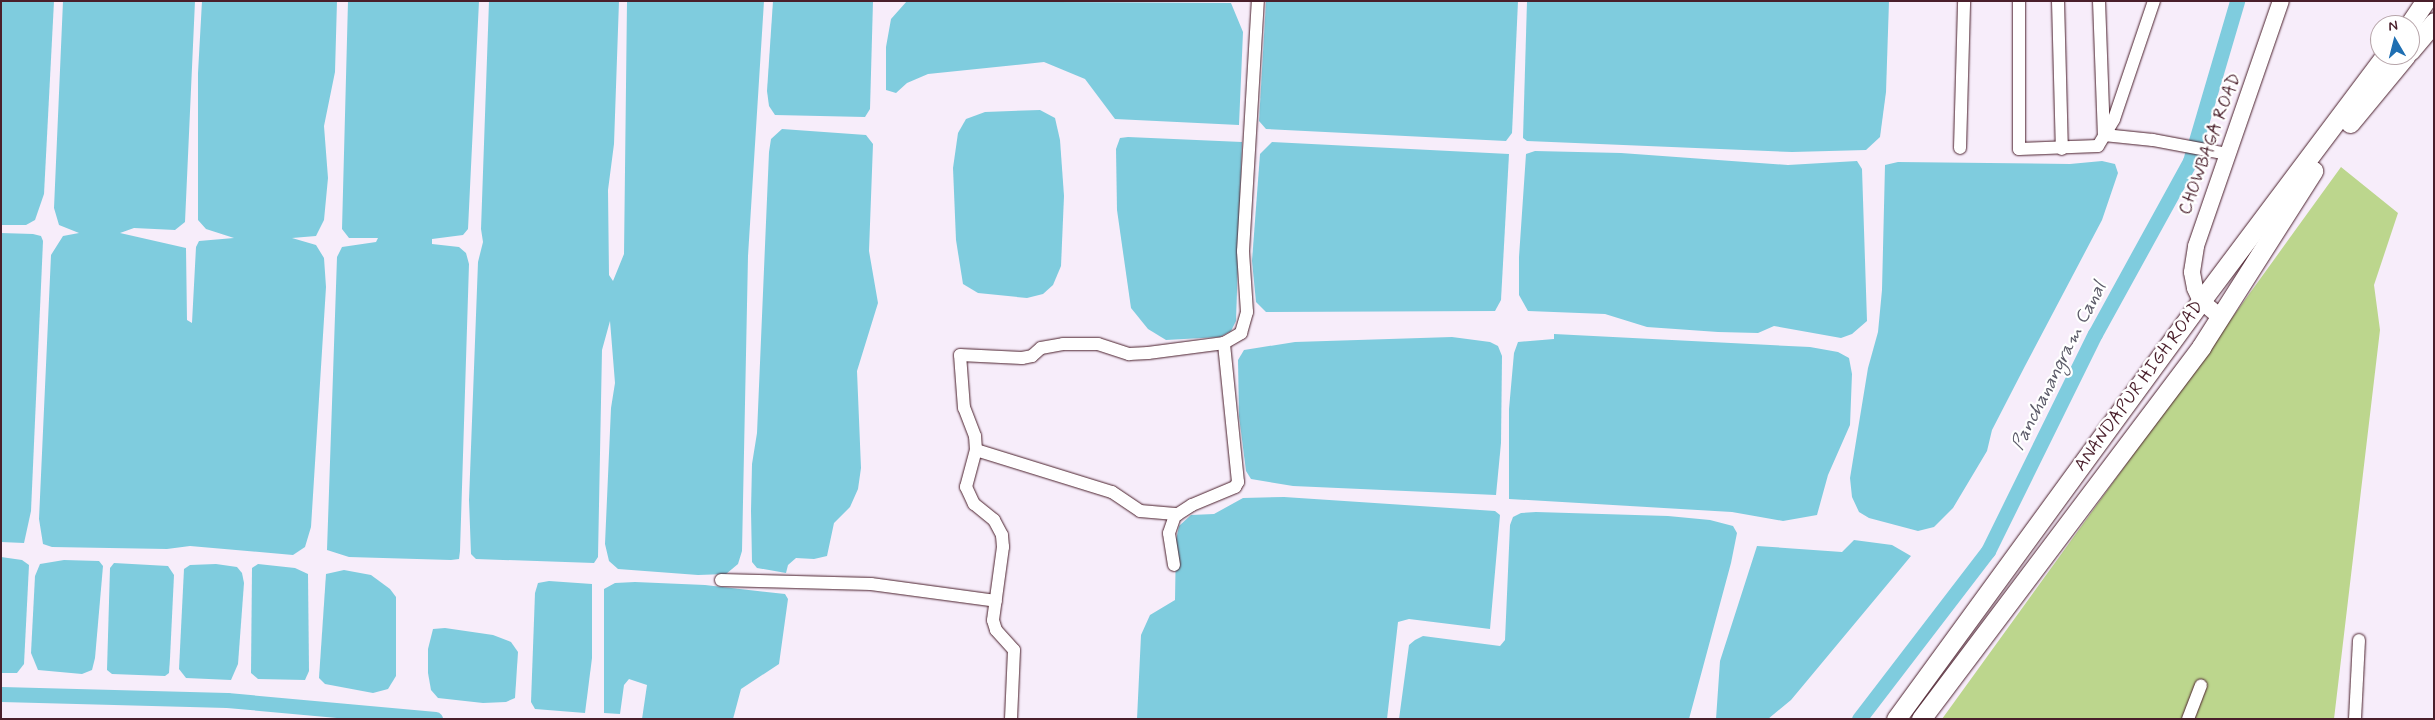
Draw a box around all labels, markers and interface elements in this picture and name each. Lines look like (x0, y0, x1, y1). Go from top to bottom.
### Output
north arrow (2370, 15, 2420, 65)
text: N (2387, 17, 2399, 36)
street label: CHOWBAGA ROAD (2175, 71, 2245, 217)
water label: Panchanangram Canal (2006, 278, 2112, 454)
street label: ANANDAPUR HIGH ROAD (2070, 297, 2208, 475)

